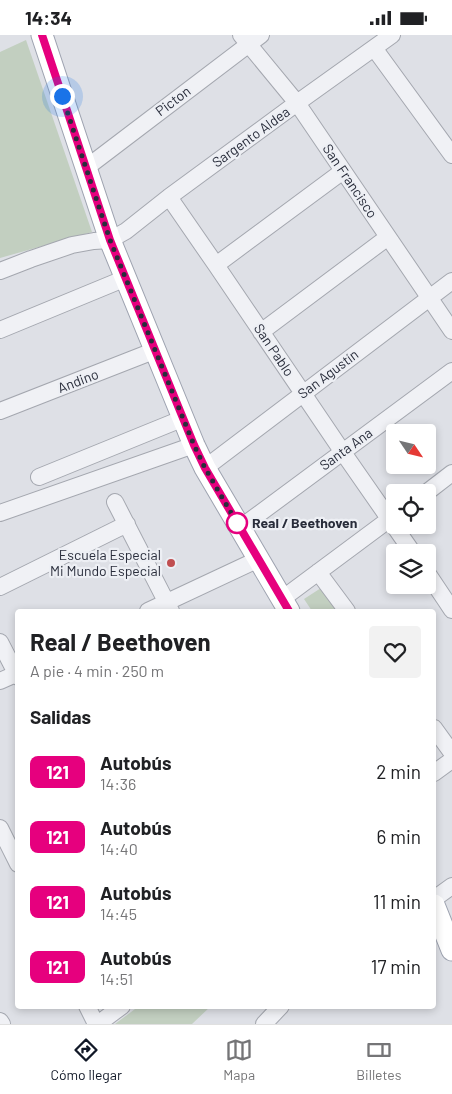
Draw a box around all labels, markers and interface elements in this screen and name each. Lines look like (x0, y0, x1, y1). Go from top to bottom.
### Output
text: 14:34 (25, 6, 72, 29)
street label: Picton (152, 82, 193, 119)
your location (50, 84, 75, 109)
street label: Sargento Aldea (209, 103, 293, 170)
street label: San Francisco (319, 141, 381, 221)
street label: San Pablo (251, 320, 298, 379)
street label: San Agustín (294, 345, 361, 402)
street label: Andino (55, 365, 101, 396)
street label: Santa Ana (316, 424, 375, 473)
north arrow (386, 424, 436, 474)
map controls (386, 424, 436, 594)
button: locate (386, 484, 436, 534)
marker: Real / Beethoven (226, 512, 248, 534)
place label: Real / Beethoven (252, 514, 357, 531)
button: layers (386, 544, 436, 594)
place label: Escuela Especial Mi Mundo Especial (50, 546, 161, 579)
marker: Escuela Especial Mi Mundo Especial (165, 557, 177, 569)
button: heart (369, 626, 421, 678)
text: Real / Beethoven (30, 627, 211, 656)
text: A pie · 4 min · 250 m (30, 661, 164, 680)
text: Salidas (30, 705, 91, 728)
text: Autobús (100, 751, 171, 774)
text: 2 min (376, 760, 421, 783)
text: 121 (46, 761, 69, 783)
text: 14:36 (100, 774, 136, 793)
text: Autobús (100, 816, 171, 839)
text: 6 min (377, 825, 421, 848)
text: 121 (46, 826, 69, 848)
text: 14:40 (100, 839, 138, 858)
text: Autobús (100, 881, 171, 904)
text: 11 min (373, 890, 421, 913)
text: 121 (46, 891, 69, 913)
text: 14:45 (100, 904, 137, 923)
text: Autobús (100, 946, 171, 969)
text: 17 min (371, 955, 421, 978)
text: 121 (46, 956, 69, 978)
text: 14:51 (100, 969, 133, 988)
tab: Cómo llegar (51, 1036, 122, 1083)
tab: Mapa (223, 1036, 255, 1083)
tab: Billetes (356, 1036, 401, 1083)

